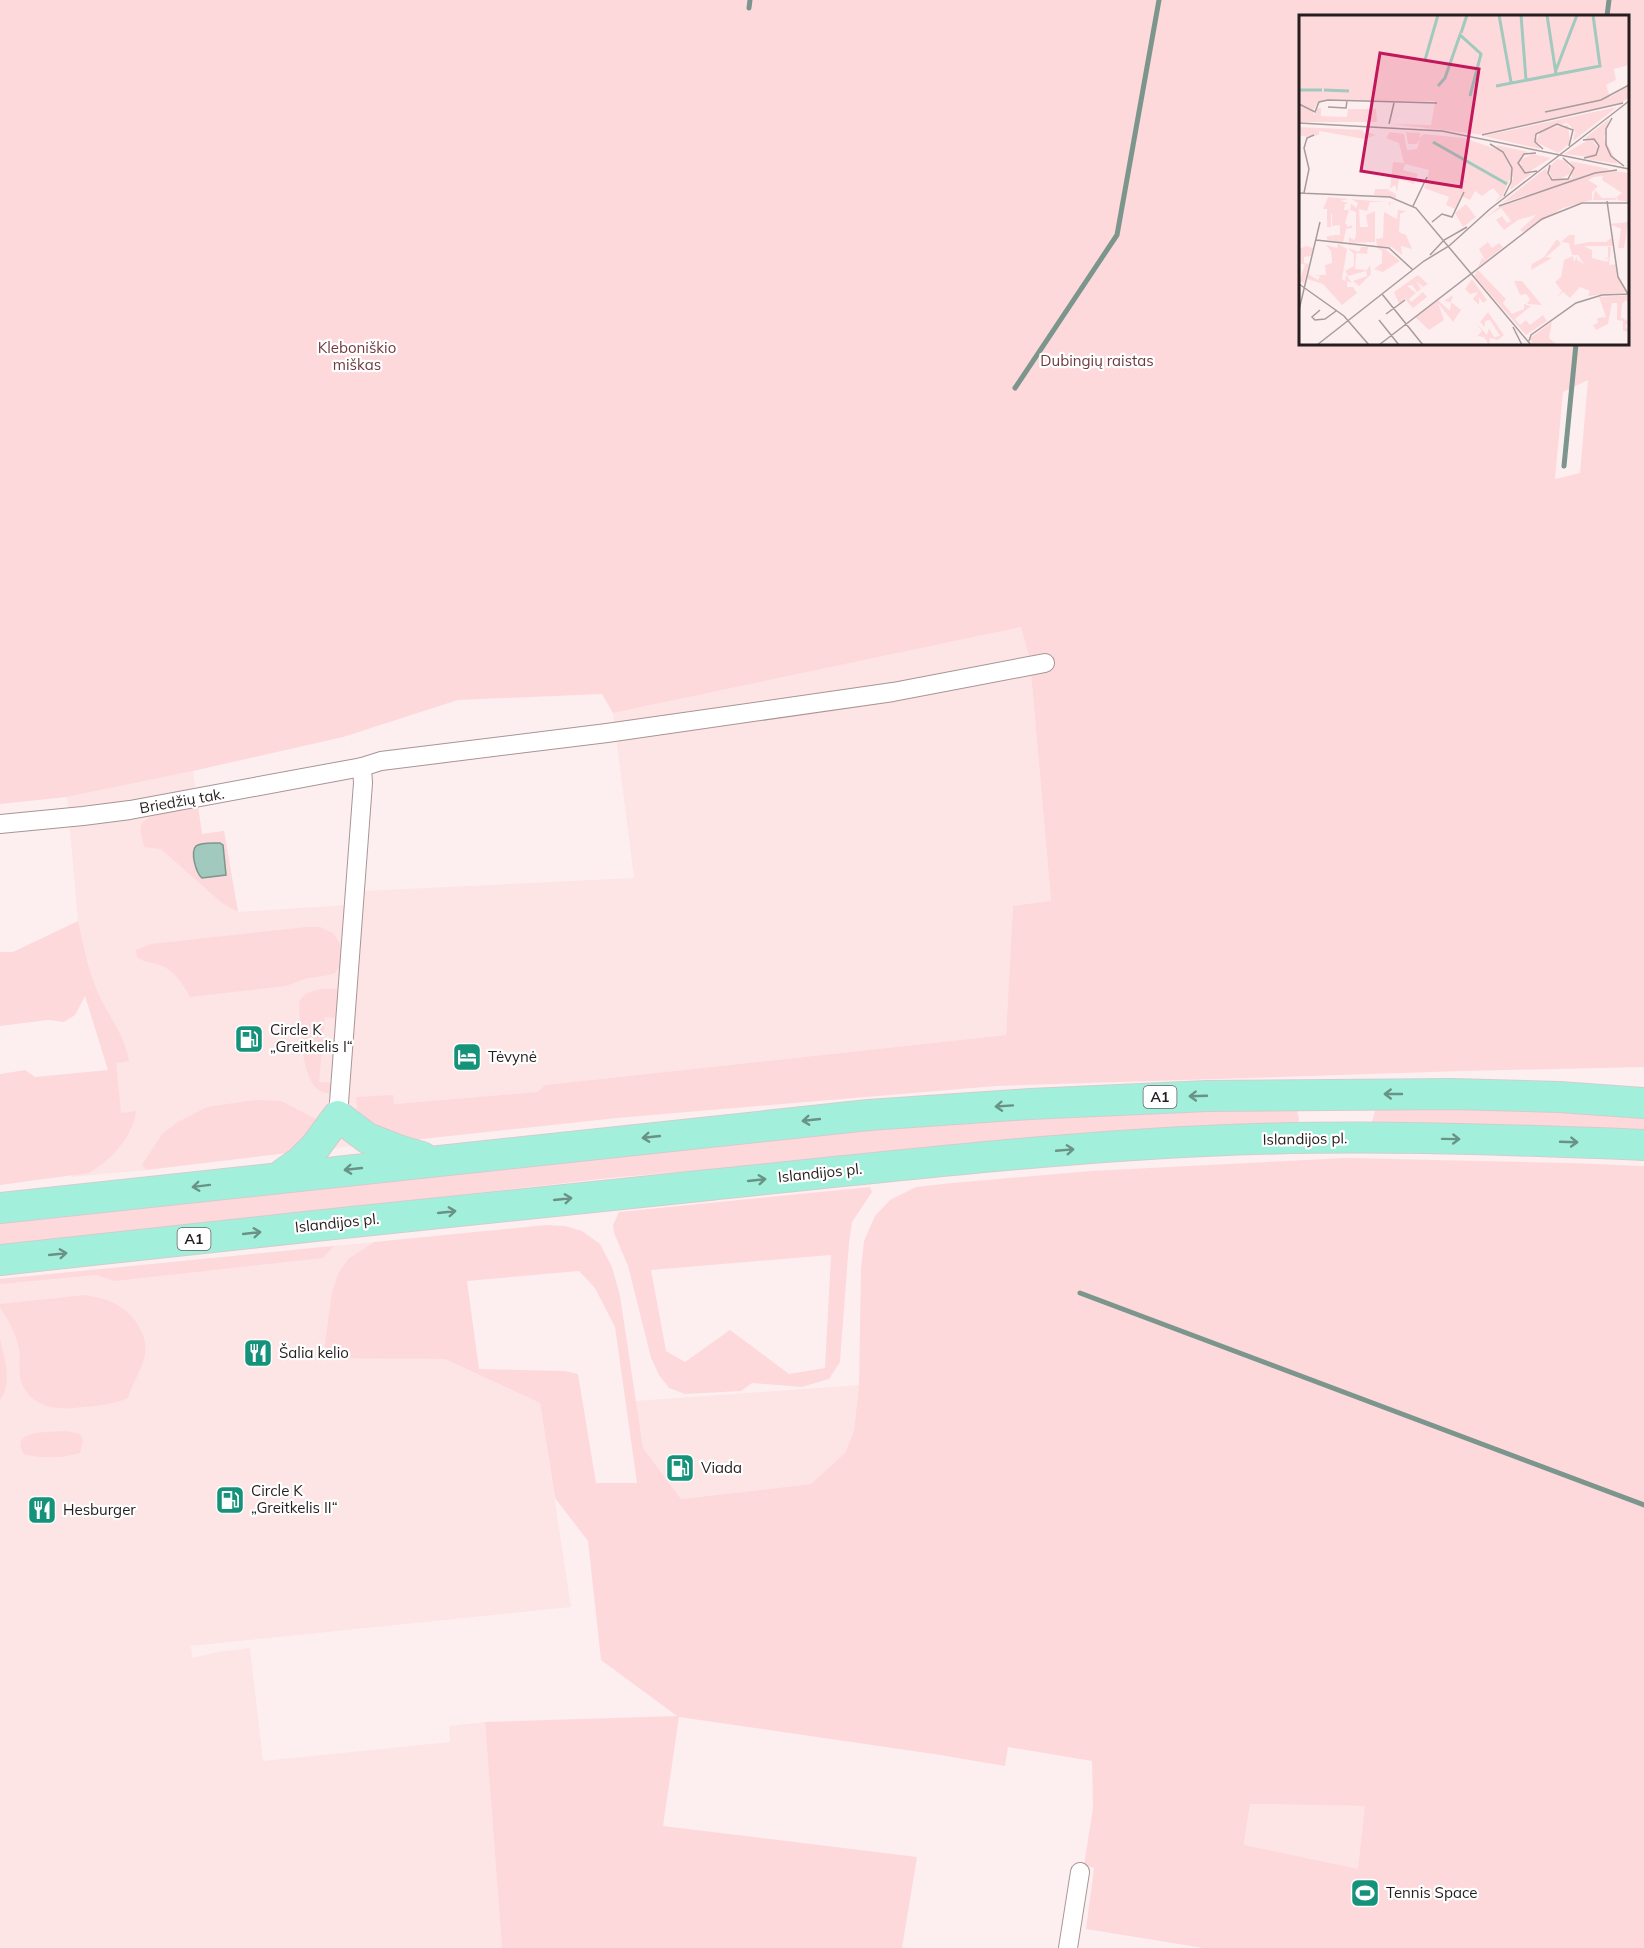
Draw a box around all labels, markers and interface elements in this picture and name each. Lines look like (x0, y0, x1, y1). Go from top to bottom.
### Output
inset map (1299, 15, 1629, 345)
park label: Kleboniškio miškas (318, 338, 396, 374)
park label: Dubingių raistas (1040, 351, 1154, 370)
street label: Briedžių tak. (138, 784, 226, 817)
place label: Circle K „Greitkelis I“ (270, 1020, 353, 1056)
fuel station icon: Circle K „Greitkelis I“ (233, 1023, 265, 1055)
hotel icon: Tėvynė (451, 1041, 483, 1073)
place label: Tėvynė (488, 1047, 537, 1066)
road number: A1 (1144, 1086, 1176, 1108)
one-way arrow (1384, 1088, 1404, 1100)
one-way arrow (1189, 1090, 1209, 1102)
one-way arrow (994, 1100, 1014, 1111)
one-way arrow (801, 1115, 821, 1126)
street label: Islandijos pl. (1262, 1128, 1348, 1149)
one-way arrow (641, 1132, 661, 1143)
one-way arrow (1440, 1133, 1460, 1145)
one-way arrow (1559, 1137, 1579, 1148)
one-way arrow (1055, 1144, 1075, 1155)
street label: Islandijos pl. (777, 1159, 863, 1186)
one-way arrow (343, 1164, 363, 1175)
one-way arrow (747, 1174, 767, 1185)
one-way arrow (191, 1181, 211, 1192)
one-way arrow (553, 1194, 573, 1205)
one-way arrow (436, 1206, 456, 1217)
street label: Islandijos pl. (294, 1209, 380, 1236)
one-way arrow (242, 1227, 261, 1238)
road number: A1 (178, 1228, 210, 1250)
one-way arrow (48, 1248, 68, 1259)
restaurant icon: Šalia kelio (242, 1337, 274, 1369)
place label: Šalia kelio (279, 1343, 349, 1362)
fuel station icon: Viada (664, 1452, 696, 1484)
place label: Viada (701, 1458, 742, 1477)
place label: Circle K „Greitkelis II“ (251, 1481, 338, 1517)
fuel station icon: Circle K „Greitkelis II“ (214, 1484, 246, 1516)
restaurant icon: Hesburger (26, 1494, 58, 1526)
place label: Hesburger (63, 1500, 136, 1519)
sports icon: Tennis Space (1349, 1877, 1381, 1909)
place label: Tennis Space (1386, 1883, 1477, 1902)

